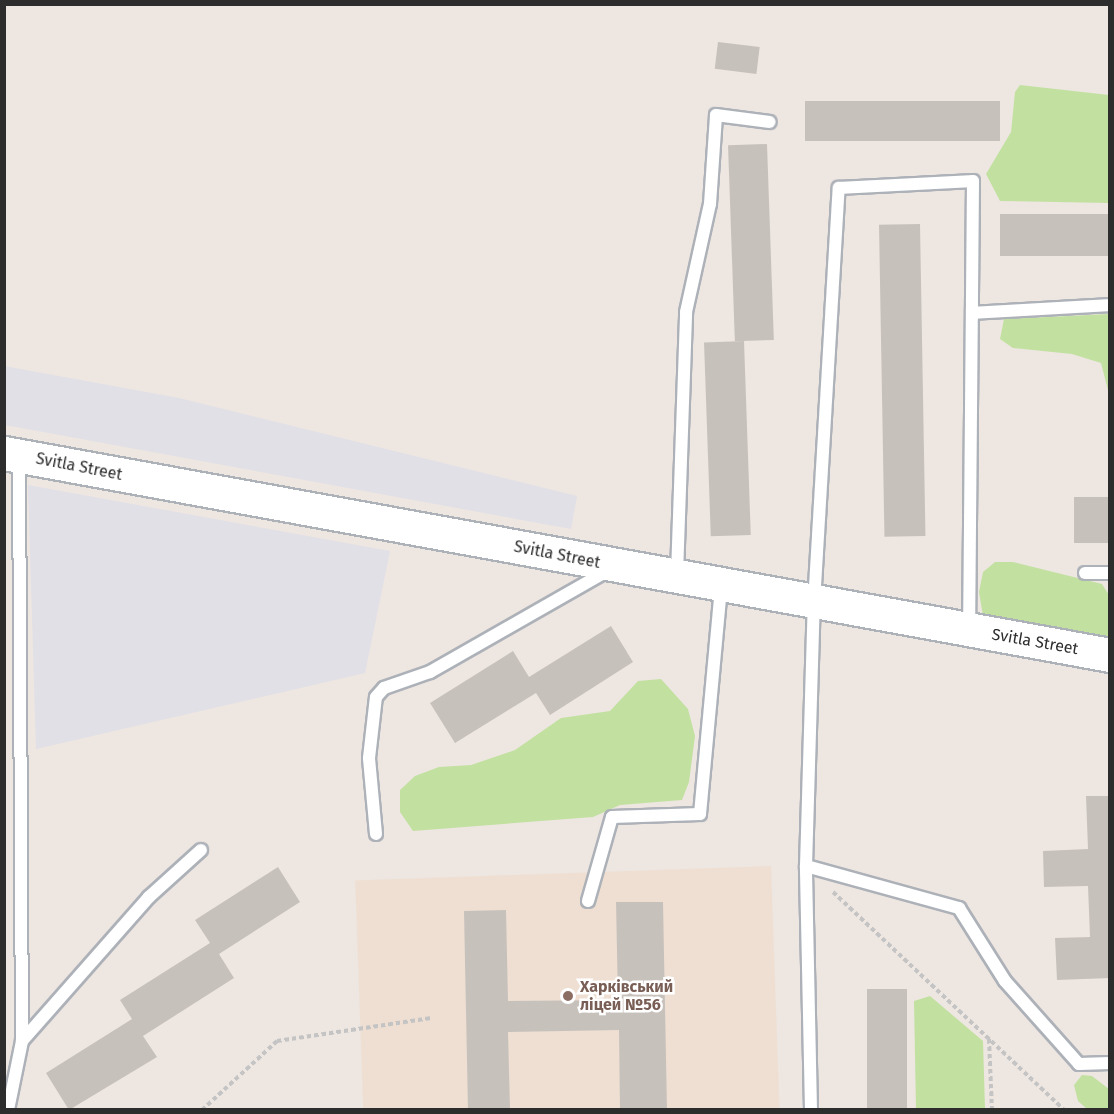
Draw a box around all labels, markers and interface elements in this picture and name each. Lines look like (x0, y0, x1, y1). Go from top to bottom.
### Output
street label: Svitla Street (34, 449, 124, 485)
street label: Svitla Street (512, 537, 602, 573)
street label: Svitla Street (990, 625, 1080, 659)
place label: Харківський ліцей №56 (580, 977, 673, 1015)
marker: Харківський ліцей №56 (561, 989, 575, 1003)

